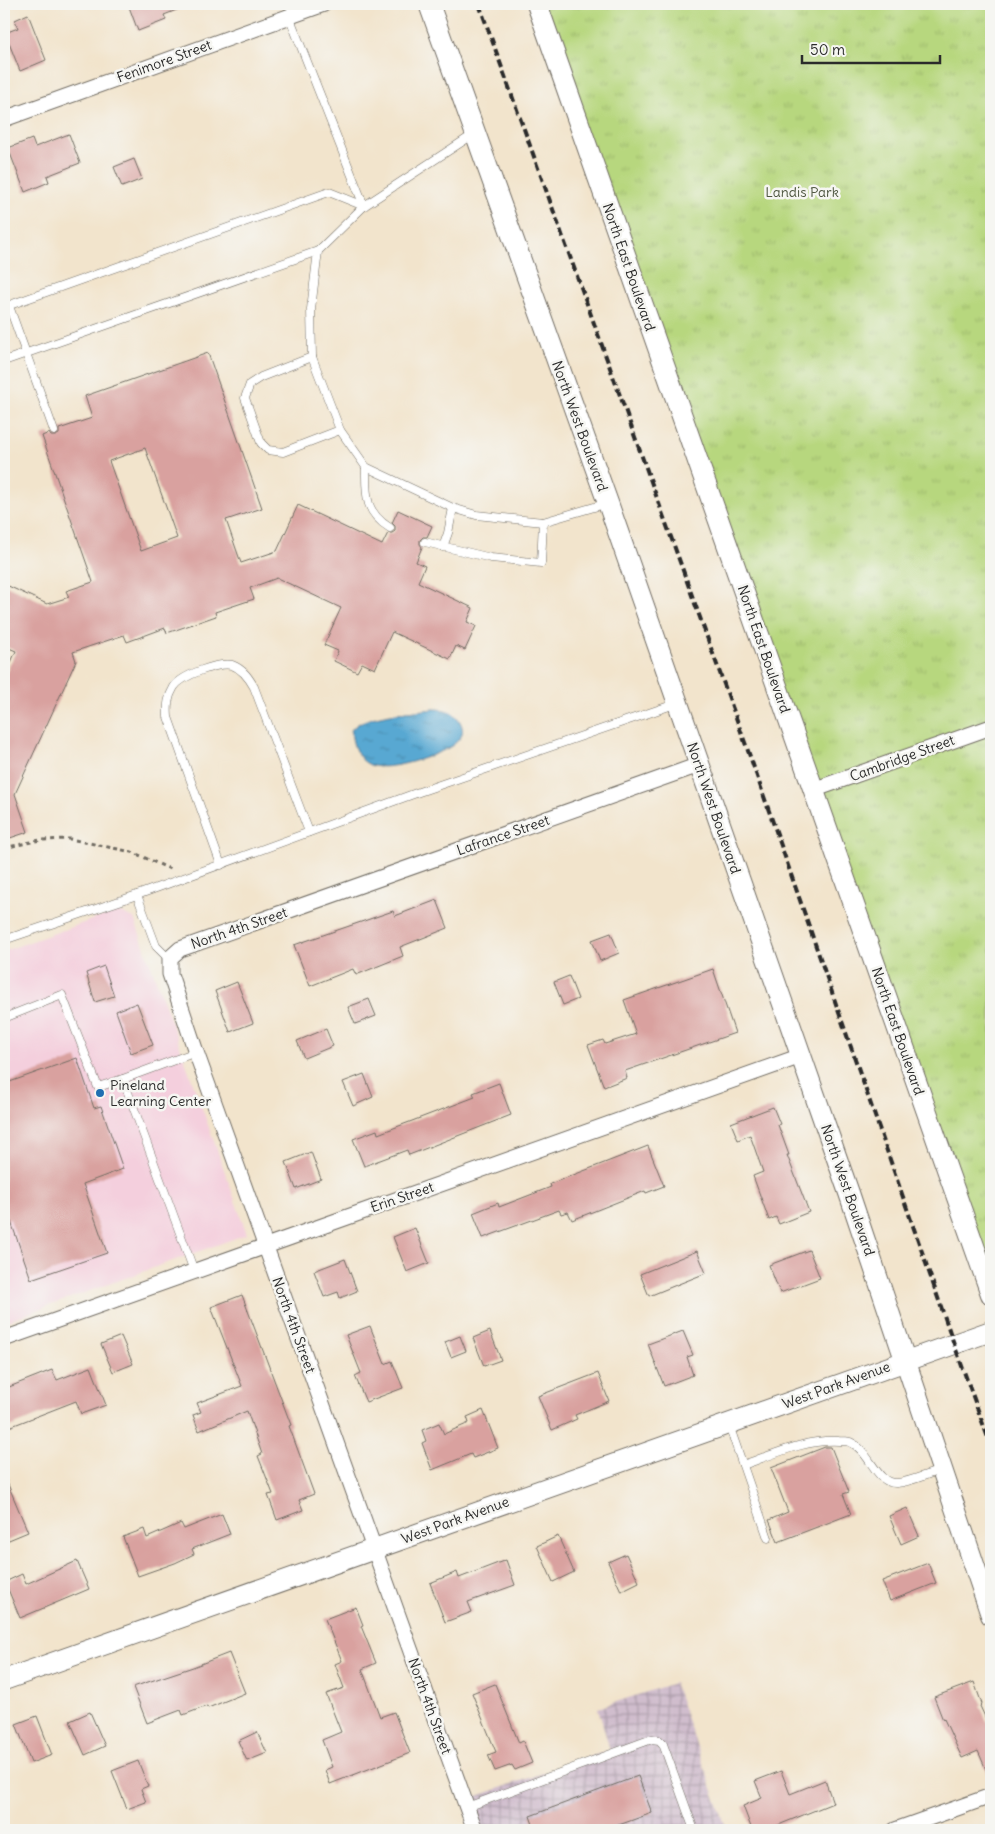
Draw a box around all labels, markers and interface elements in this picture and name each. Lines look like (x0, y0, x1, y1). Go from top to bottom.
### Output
scale bar (802, 32, 940, 64)
street label: Fenimore Street (114, 35, 214, 86)
text: 50 m (810, 40, 845, 59)
park label: Landis Park (765, 183, 839, 201)
street label: North East Boulevard (599, 201, 659, 333)
street label: North West Boulevard (548, 358, 612, 494)
street label: North East Boulevard (734, 583, 794, 715)
street label: Cambridge Street (847, 731, 957, 785)
street label: North West Boulevard (683, 740, 745, 876)
street label: Lafrance Street (454, 811, 552, 859)
street label: North 4th Street (188, 903, 290, 953)
street label: North East Boulevard (868, 965, 928, 1097)
place label: Pineland Learning Center (110, 1076, 211, 1110)
marker: Pineland Learning Center (94, 1087, 106, 1099)
street label: North West Boulevard (817, 1122, 879, 1258)
street label: Erin Street (368, 1178, 436, 1216)
street label: North 4th Street (268, 1275, 320, 1376)
street label: West Park Avenue (780, 1357, 892, 1413)
street label: West Park Avenue (399, 1492, 511, 1548)
street label: North 4th Street (404, 1656, 456, 1757)

